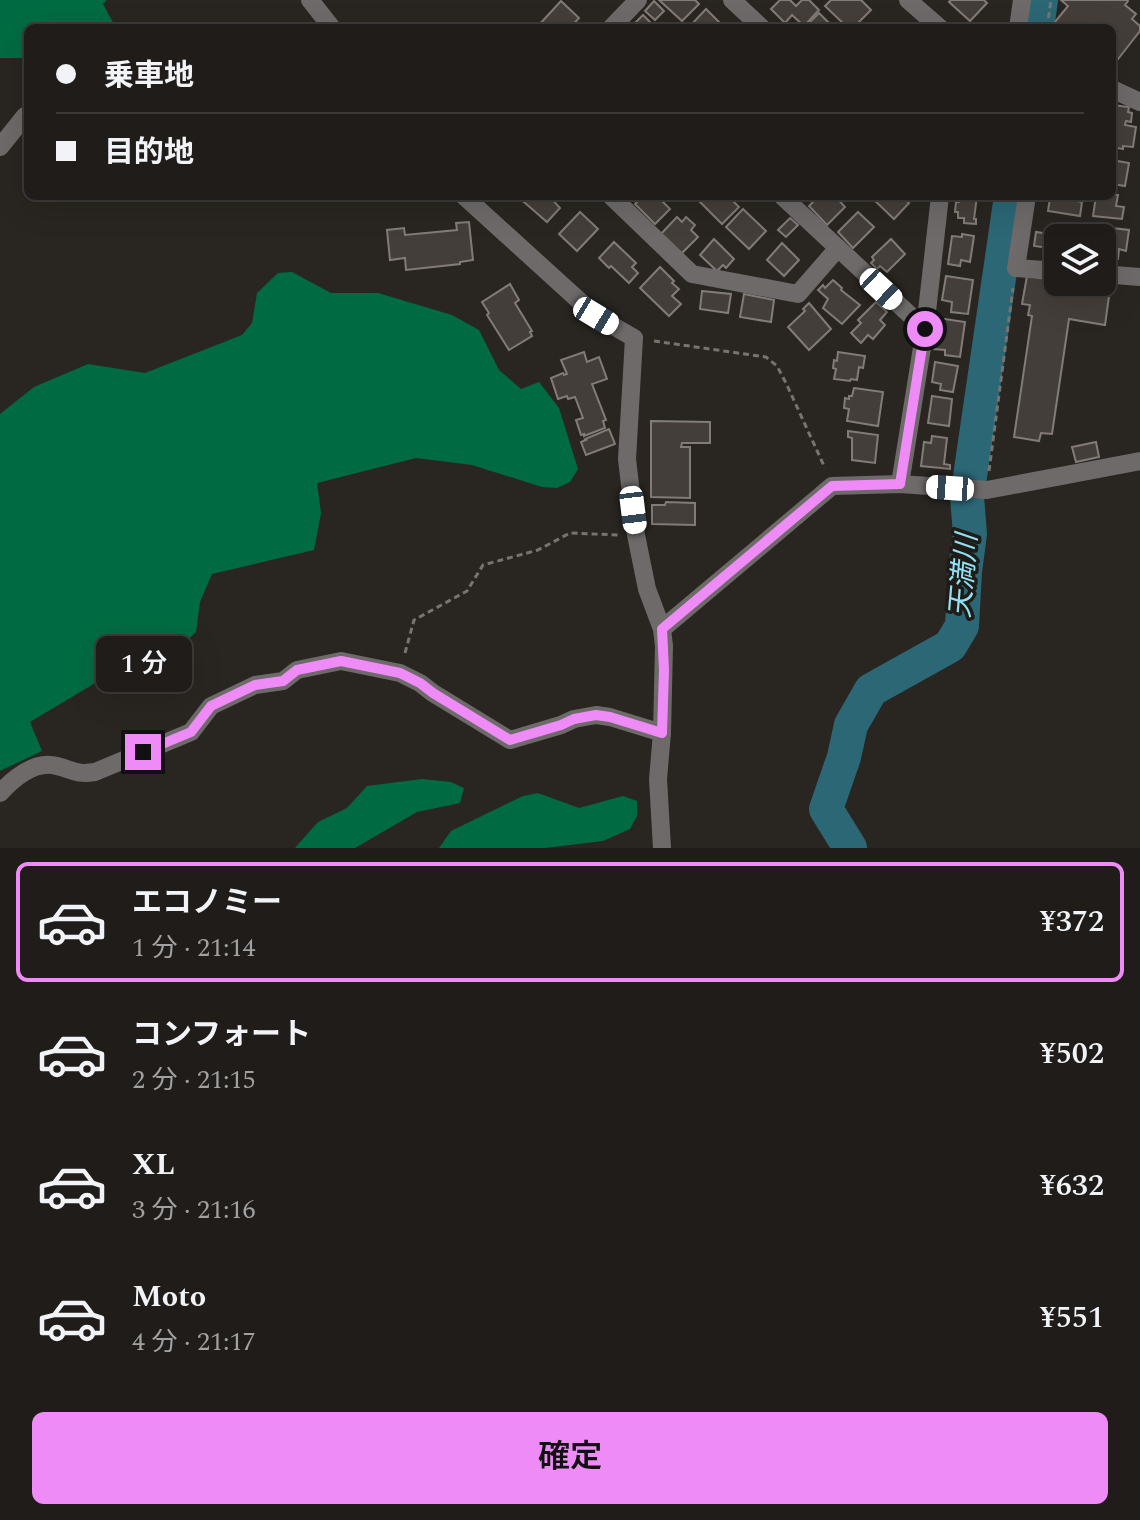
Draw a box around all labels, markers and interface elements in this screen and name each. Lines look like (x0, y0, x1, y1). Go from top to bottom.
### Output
text: 乗車地 (104, 53, 194, 99)
text: 目的地 (104, 130, 194, 176)
map controls (1044, 224, 1116, 296)
button: layers (1044, 224, 1116, 296)
car (855, 264, 907, 314)
car (569, 293, 623, 339)
route start (907, 311, 943, 347)
car (925, 474, 975, 502)
car (618, 485, 648, 535)
water label: 天満川 (939, 529, 989, 620)
callout: 1 分 (95, 636, 191, 692)
text: 1 分 (121, 644, 167, 684)
route end (125, 734, 161, 770)
text: エコノミー (132, 880, 282, 926)
icon: car (36, 886, 108, 958)
text: ¥372 (1040, 899, 1104, 945)
text: 1 分 · 21:14 (132, 928, 256, 968)
text: コンフォート (132, 1012, 311, 1058)
icon: car (36, 1018, 108, 1090)
text: ¥502 (1040, 1031, 1104, 1077)
text: 2 分 · 21:15 (132, 1060, 256, 1100)
text: XL (132, 1142, 175, 1188)
icon: car (36, 1150, 108, 1222)
text: ¥632 (1040, 1163, 1104, 1209)
text: 3 分 · 21:16 (132, 1190, 256, 1230)
text: Moto (132, 1274, 206, 1320)
icon: car (36, 1282, 108, 1354)
text: ¥551 (1040, 1295, 1104, 1341)
text: 4 分 · 21:17 (132, 1322, 256, 1362)
button: 確定 (32, 1412, 1108, 1504)

